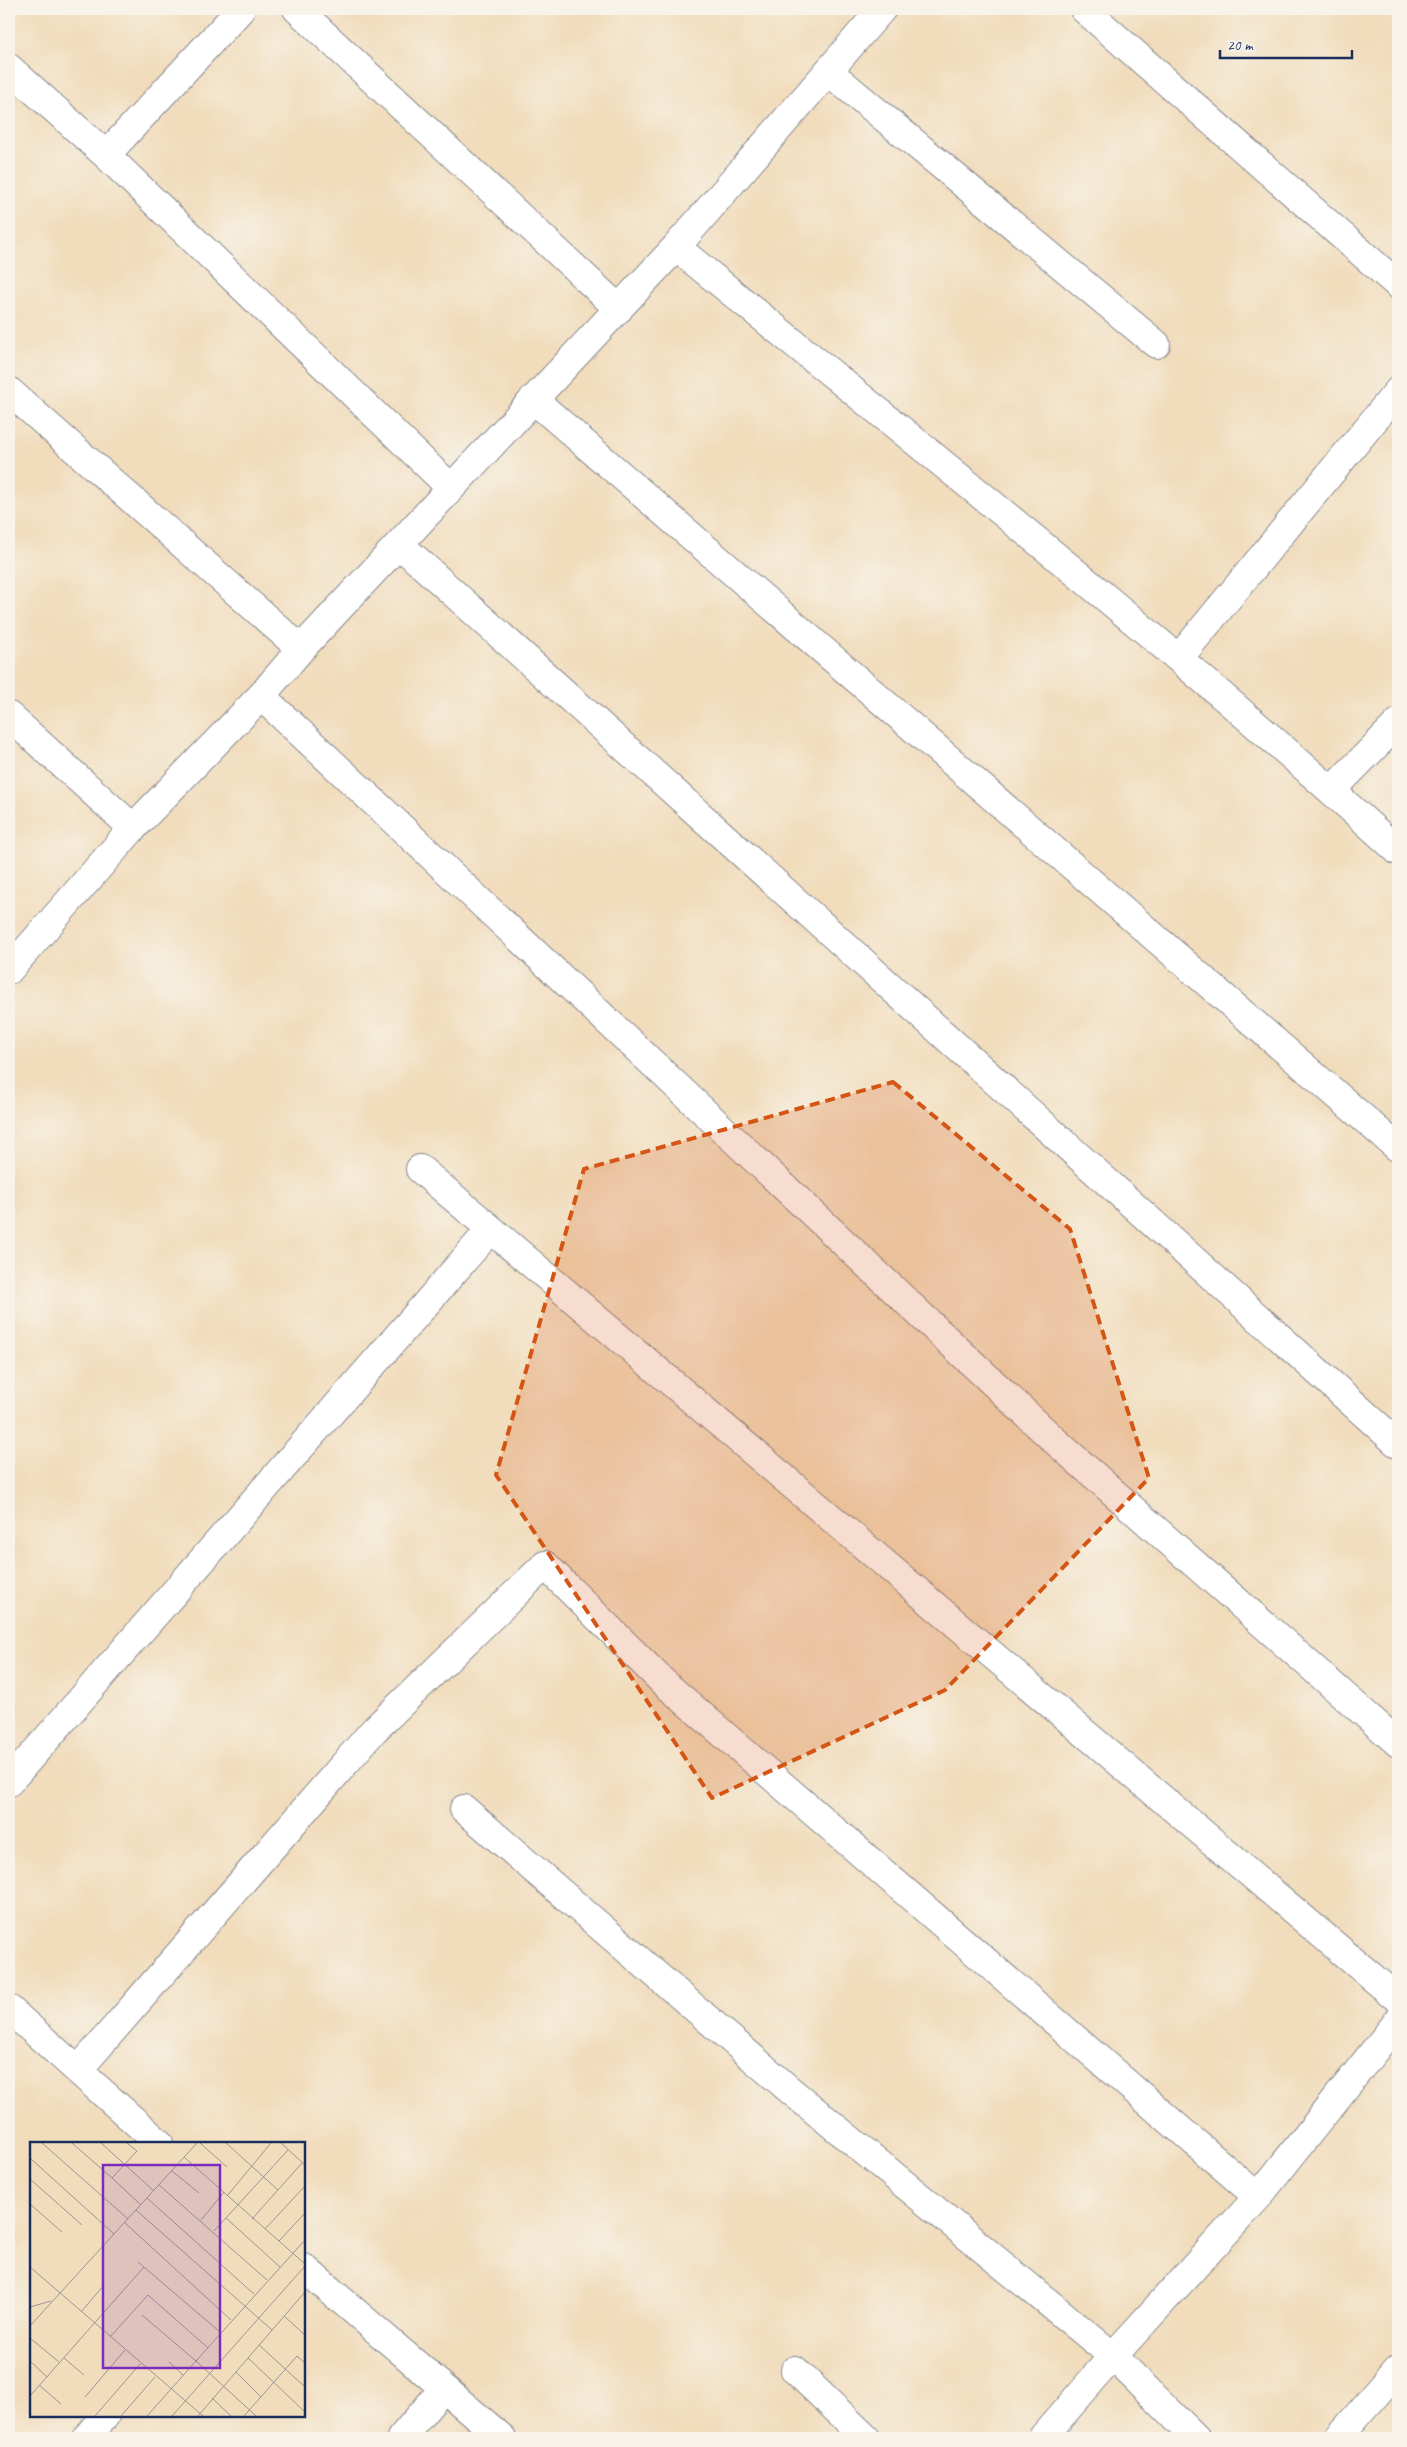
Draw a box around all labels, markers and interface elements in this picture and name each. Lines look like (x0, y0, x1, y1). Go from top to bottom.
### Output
scale bar (1220, 28, 1352, 60)
text: 20 m (1227, 36, 1254, 55)
inset map (30, 2142, 305, 2417)

